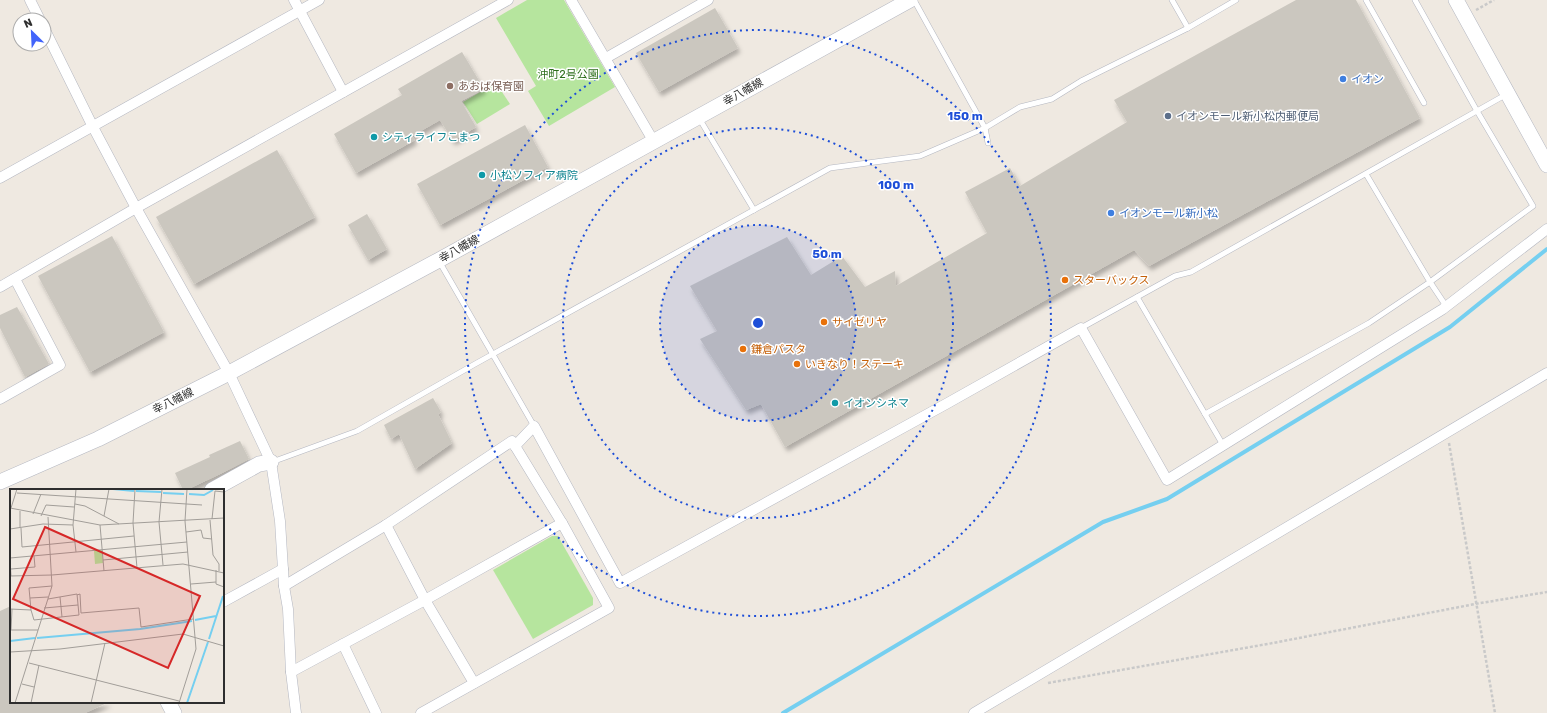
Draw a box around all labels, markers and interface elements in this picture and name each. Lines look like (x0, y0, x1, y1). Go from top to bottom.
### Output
north arrow (12, 12, 52, 52)
text: N (22, 16, 34, 31)
park label: 沖町2号公園 (537, 68, 599, 81)
place label: イオン (1351, 73, 1384, 86)
marker: イオン (1338, 74, 1348, 84)
street label: 幸八幡線 (721, 76, 765, 108)
place label: あおば保育園 (458, 80, 524, 93)
marker: あおば保育園 (445, 81, 455, 91)
text: 150 m (947, 109, 983, 123)
place label: イオンモール新小松内郵便局 (1176, 110, 1319, 123)
marker: イオンモール新小松内郵便局 (1163, 111, 1173, 121)
place label: シティライフこまつ (382, 131, 480, 144)
marker: シティライフこまつ (369, 132, 379, 142)
place label: 小松ソフィア病院 (490, 169, 578, 182)
marker: 小松ソフィア病院 (477, 170, 487, 180)
text: 100 m (878, 178, 914, 192)
place label: イオンモール新小松 (1119, 207, 1218, 220)
marker: イオンモール新小松 (1106, 208, 1116, 218)
street label: 幸八幡線 (437, 233, 481, 265)
text: 50 m (812, 247, 842, 261)
place label: スターバックス (1073, 274, 1150, 287)
marker: スターバックス (1060, 275, 1070, 285)
centre of rings (751, 316, 765, 330)
place label: サイゼリヤ (832, 316, 887, 329)
marker: サイゼリヤ (819, 317, 829, 327)
place label: 鎌倉パスタ (751, 343, 806, 356)
marker: 鎌倉パスタ (738, 344, 748, 354)
place label: いきなり！ステーキ (805, 358, 904, 371)
marker: いきなり！ステーキ (792, 359, 802, 369)
street label: 幸八幡線 (150, 386, 196, 416)
place label: イオンシネマ (843, 397, 909, 410)
marker: イオンシネマ (830, 398, 840, 408)
inset map (10, 489, 224, 703)

